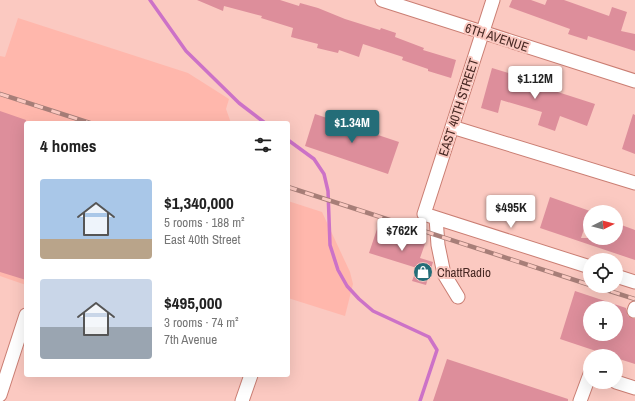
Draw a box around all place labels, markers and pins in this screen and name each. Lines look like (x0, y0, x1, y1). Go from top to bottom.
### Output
pin: $1.12M (502, 66, 568, 100)
pin: $1.34M (319, 110, 385, 144)
pin: $495K (483, 195, 539, 229)
pin: $762K (374, 218, 430, 252)
shop icon: ChattRadio (412, 261, 434, 283)
place label: ChattRadio (437, 264, 491, 281)

